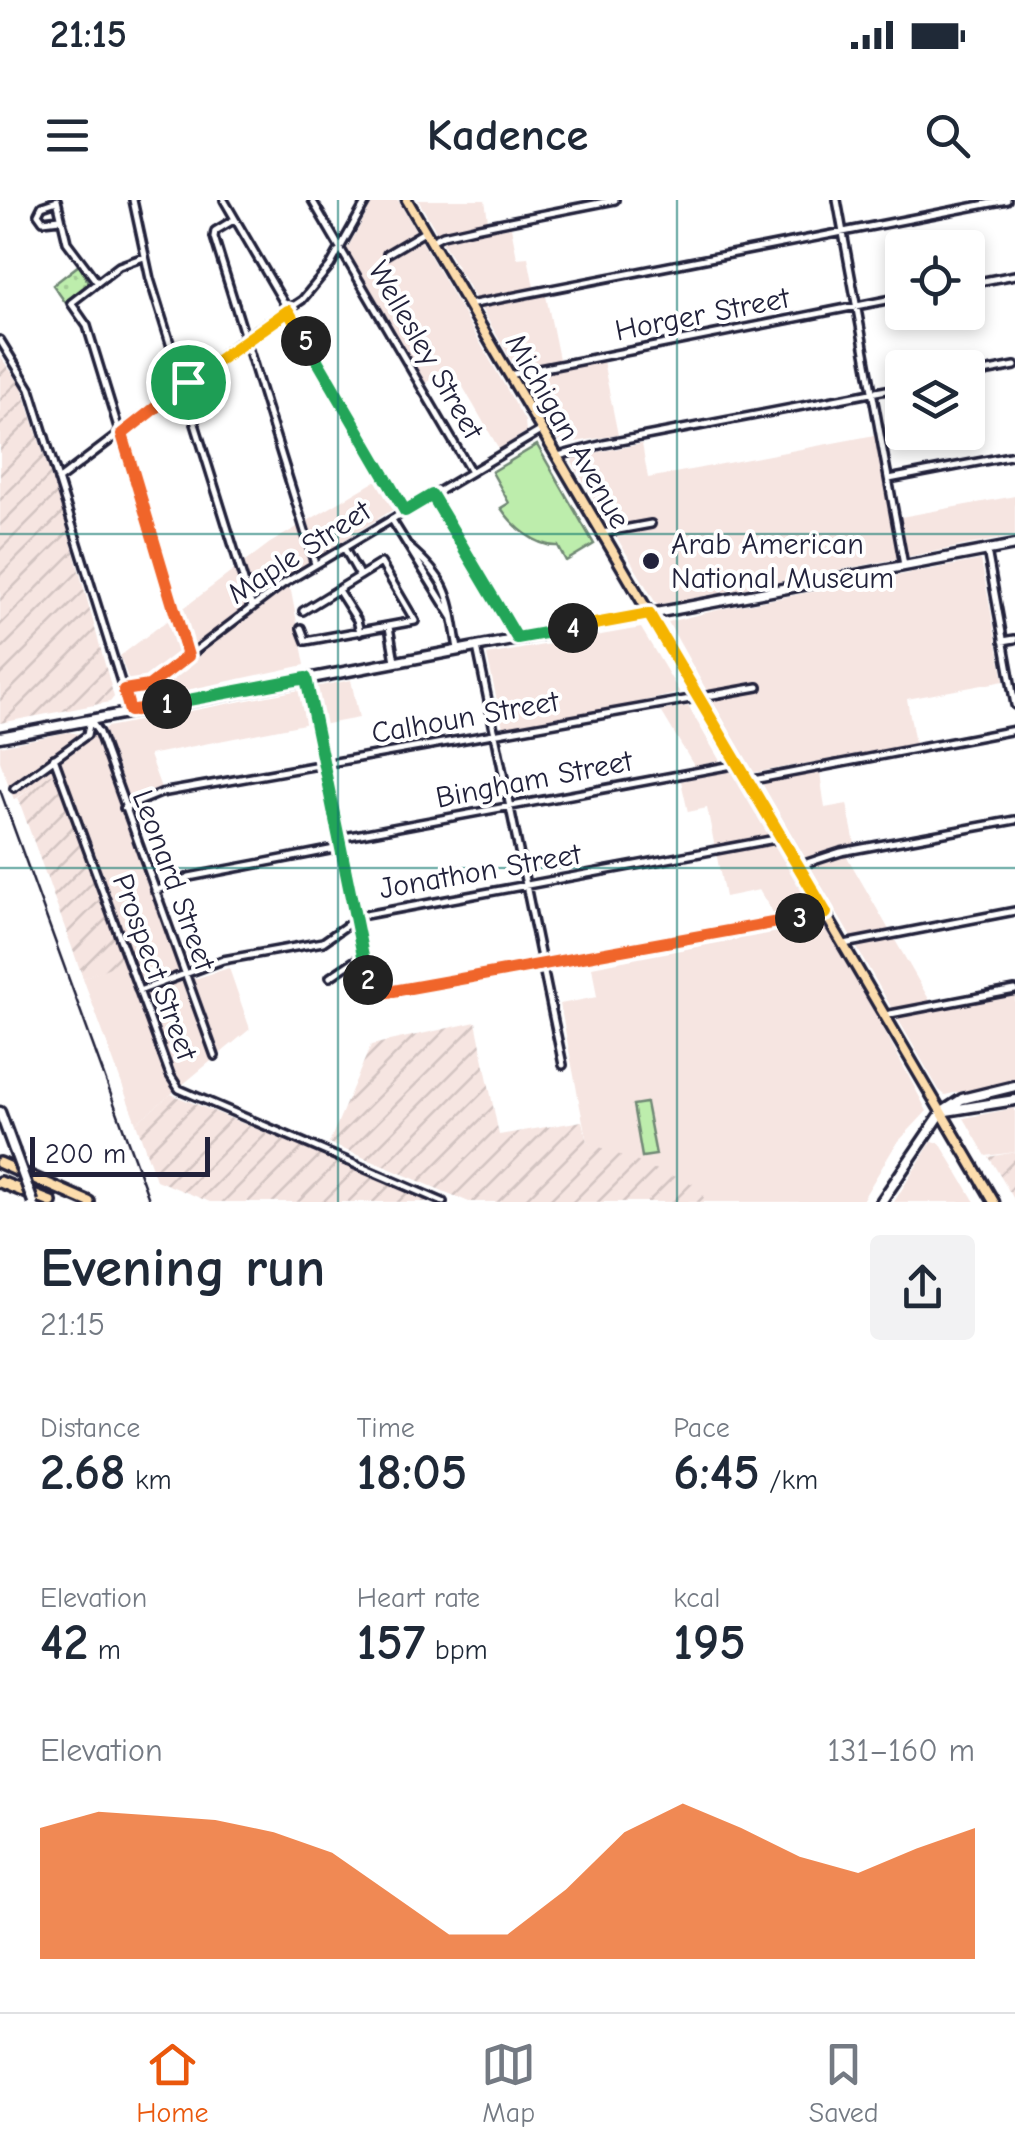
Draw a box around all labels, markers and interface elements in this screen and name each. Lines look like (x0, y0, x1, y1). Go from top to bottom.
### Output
text: 21:15 (50, 13, 127, 57)
icon: menu (40, 108, 95, 163)
icon: search (920, 108, 975, 163)
text: Kadence (427, 109, 588, 161)
map controls (885, 230, 985, 450)
button: locate (885, 230, 985, 330)
street label: Wellesley Street (360, 255, 491, 447)
street label: Horger Street (612, 280, 793, 349)
pin: 5 (281, 316, 331, 366)
text: 5 (299, 325, 313, 357)
street label: Michigan Avenue (498, 328, 637, 535)
pin (146, 340, 231, 425)
button: layers (885, 350, 985, 450)
icon: arrive (161, 355, 216, 410)
street label: Maple Street (221, 493, 378, 612)
place label: Arab American National Museum (671, 527, 894, 596)
marker: Arab American National Museum (640, 550, 662, 572)
pin: 4 (548, 603, 598, 653)
text: 4 (566, 612, 580, 644)
pin: 1 (142, 679, 192, 729)
street label: Calhoun Street (369, 684, 563, 751)
text: 1 (161, 688, 173, 720)
street label: Bingham Street (433, 743, 637, 816)
street label: Leonard Street (125, 785, 223, 977)
street label: Jonathon Street (377, 836, 585, 906)
street label: Prospect Street (105, 869, 205, 1066)
pin: 3 (775, 893, 825, 943)
text: 3 (793, 902, 807, 934)
pin: 2 (343, 955, 393, 1005)
text: 2 (361, 964, 375, 996)
scale bar (30, 1132, 210, 1176)
text: 200 m (45, 1138, 126, 1170)
button: share (870, 1235, 975, 1340)
text: Evening run (40, 1236, 325, 1300)
text: 21:15 (40, 1306, 105, 1343)
text: Distance (40, 1412, 140, 1444)
text: Time (357, 1412, 415, 1444)
text: Pace (673, 1412, 730, 1444)
text: 2.68 (40, 1444, 126, 1502)
text: 18:05 (357, 1444, 467, 1502)
text: 6:45 (673, 1444, 760, 1502)
text: km (126, 1464, 172, 1496)
text: /km (760, 1464, 818, 1496)
text: Elevation (40, 1582, 147, 1614)
text: Heart rate (357, 1582, 480, 1614)
text: kcal (673, 1582, 720, 1614)
text: 42 (40, 1614, 88, 1672)
text: 157 (357, 1614, 425, 1672)
text: 195 (673, 1614, 746, 1672)
text: m (88, 1634, 121, 1666)
text: bpm (425, 1634, 488, 1666)
text: Elevation (40, 1732, 163, 1769)
text: 131–160 m (828, 1732, 975, 1769)
tab: Home (136, 2037, 209, 2129)
tab: Map (481, 2037, 536, 2129)
tab: Saved (809, 2037, 879, 2129)

